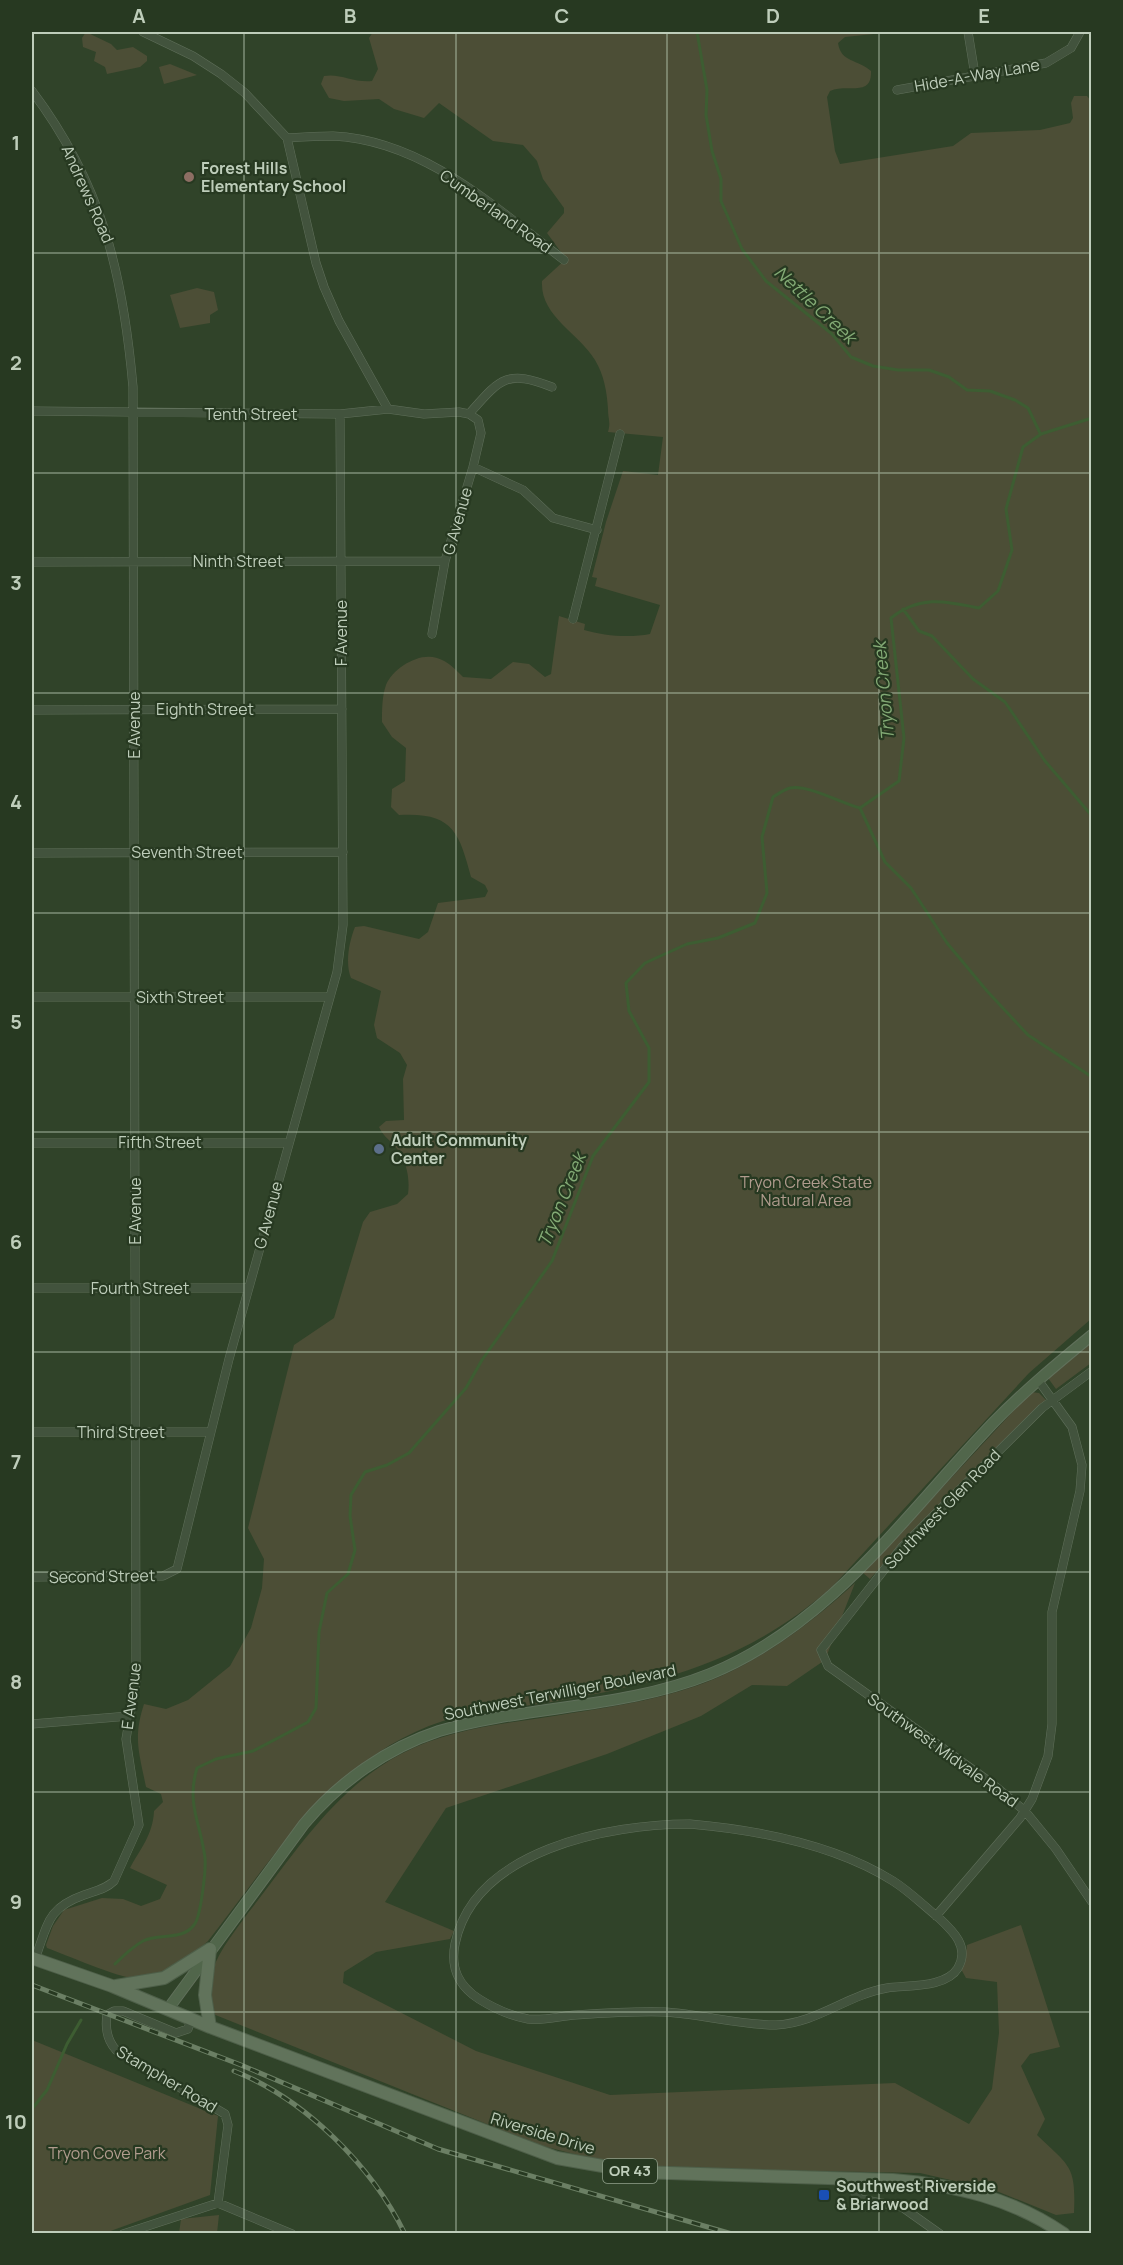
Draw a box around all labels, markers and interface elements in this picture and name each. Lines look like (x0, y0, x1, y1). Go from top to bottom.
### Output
text: A (132, 2, 146, 29)
text: B (344, 2, 357, 29)
text: C (555, 2, 569, 29)
text: D (766, 2, 780, 29)
text: E (978, 2, 990, 29)
street label: Hide-A-Way Lane (913, 53, 1041, 97)
text: 1 (12, 129, 20, 156)
street label: Andrews Road (57, 141, 119, 247)
place label: Forest Hills Elementary School (201, 157, 346, 197)
street label: Cumberland Road (436, 164, 556, 258)
marker: Forest Hills Elementary School (182, 170, 196, 184)
water label: Nettle Creek (770, 260, 864, 350)
text: 2 (10, 349, 22, 376)
street label: Tenth Street (205, 403, 297, 425)
street label: G Avenue (437, 485, 477, 557)
street label: Ninth Street (193, 550, 283, 572)
text: 3 (10, 569, 22, 596)
street label: F Avenue (330, 600, 352, 666)
water label: Tryon Creek (866, 637, 899, 742)
street label: E Avenue (123, 691, 145, 759)
street label: Eighth Street (156, 698, 254, 720)
text: 4 (10, 788, 22, 815)
street label: Seventh Street (131, 841, 243, 863)
street label: Sixth Street (136, 986, 224, 1008)
text: 5 (10, 1008, 22, 1035)
place label: Adult Community Center (391, 1129, 527, 1169)
street label: Fifth Street (118, 1131, 202, 1153)
marker: Adult Community Center (372, 1142, 386, 1156)
water label: Tryon Creek (531, 1146, 592, 1250)
park label: Tryon Creek State Natural Area (740, 1171, 872, 1211)
street label: E Avenue (124, 1177, 146, 1245)
street label: G Avenue (248, 1179, 288, 1251)
text: 6 (10, 1228, 22, 1255)
street label: Fourth Street (91, 1277, 189, 1299)
street label: Third Street (77, 1421, 165, 1443)
street label: Southwest Glen Road (879, 1444, 1005, 1574)
text: 7 (11, 1448, 21, 1475)
street label: Second Street (49, 1564, 155, 1588)
street label: Southwest Terwilliger Boulevard (442, 1659, 678, 1725)
street label: E Avenue (116, 1661, 146, 1731)
text: 8 (10, 1668, 22, 1695)
street label: Southwest Midvale Road (863, 1688, 1023, 1812)
text: 9 (10, 1888, 22, 1915)
street label: Stampher Road (112, 2040, 222, 2118)
street label: Riverside Drive (488, 2107, 598, 2159)
text: 10 (5, 2108, 27, 2135)
park label: Tryon Cove Park (48, 2142, 167, 2164)
road number: OR 43 (603, 2159, 657, 2183)
place label: Southwest Riverside & Briarwood (836, 2175, 997, 2215)
marker: Southwest Riverside & Briarwood (817, 2188, 831, 2202)

